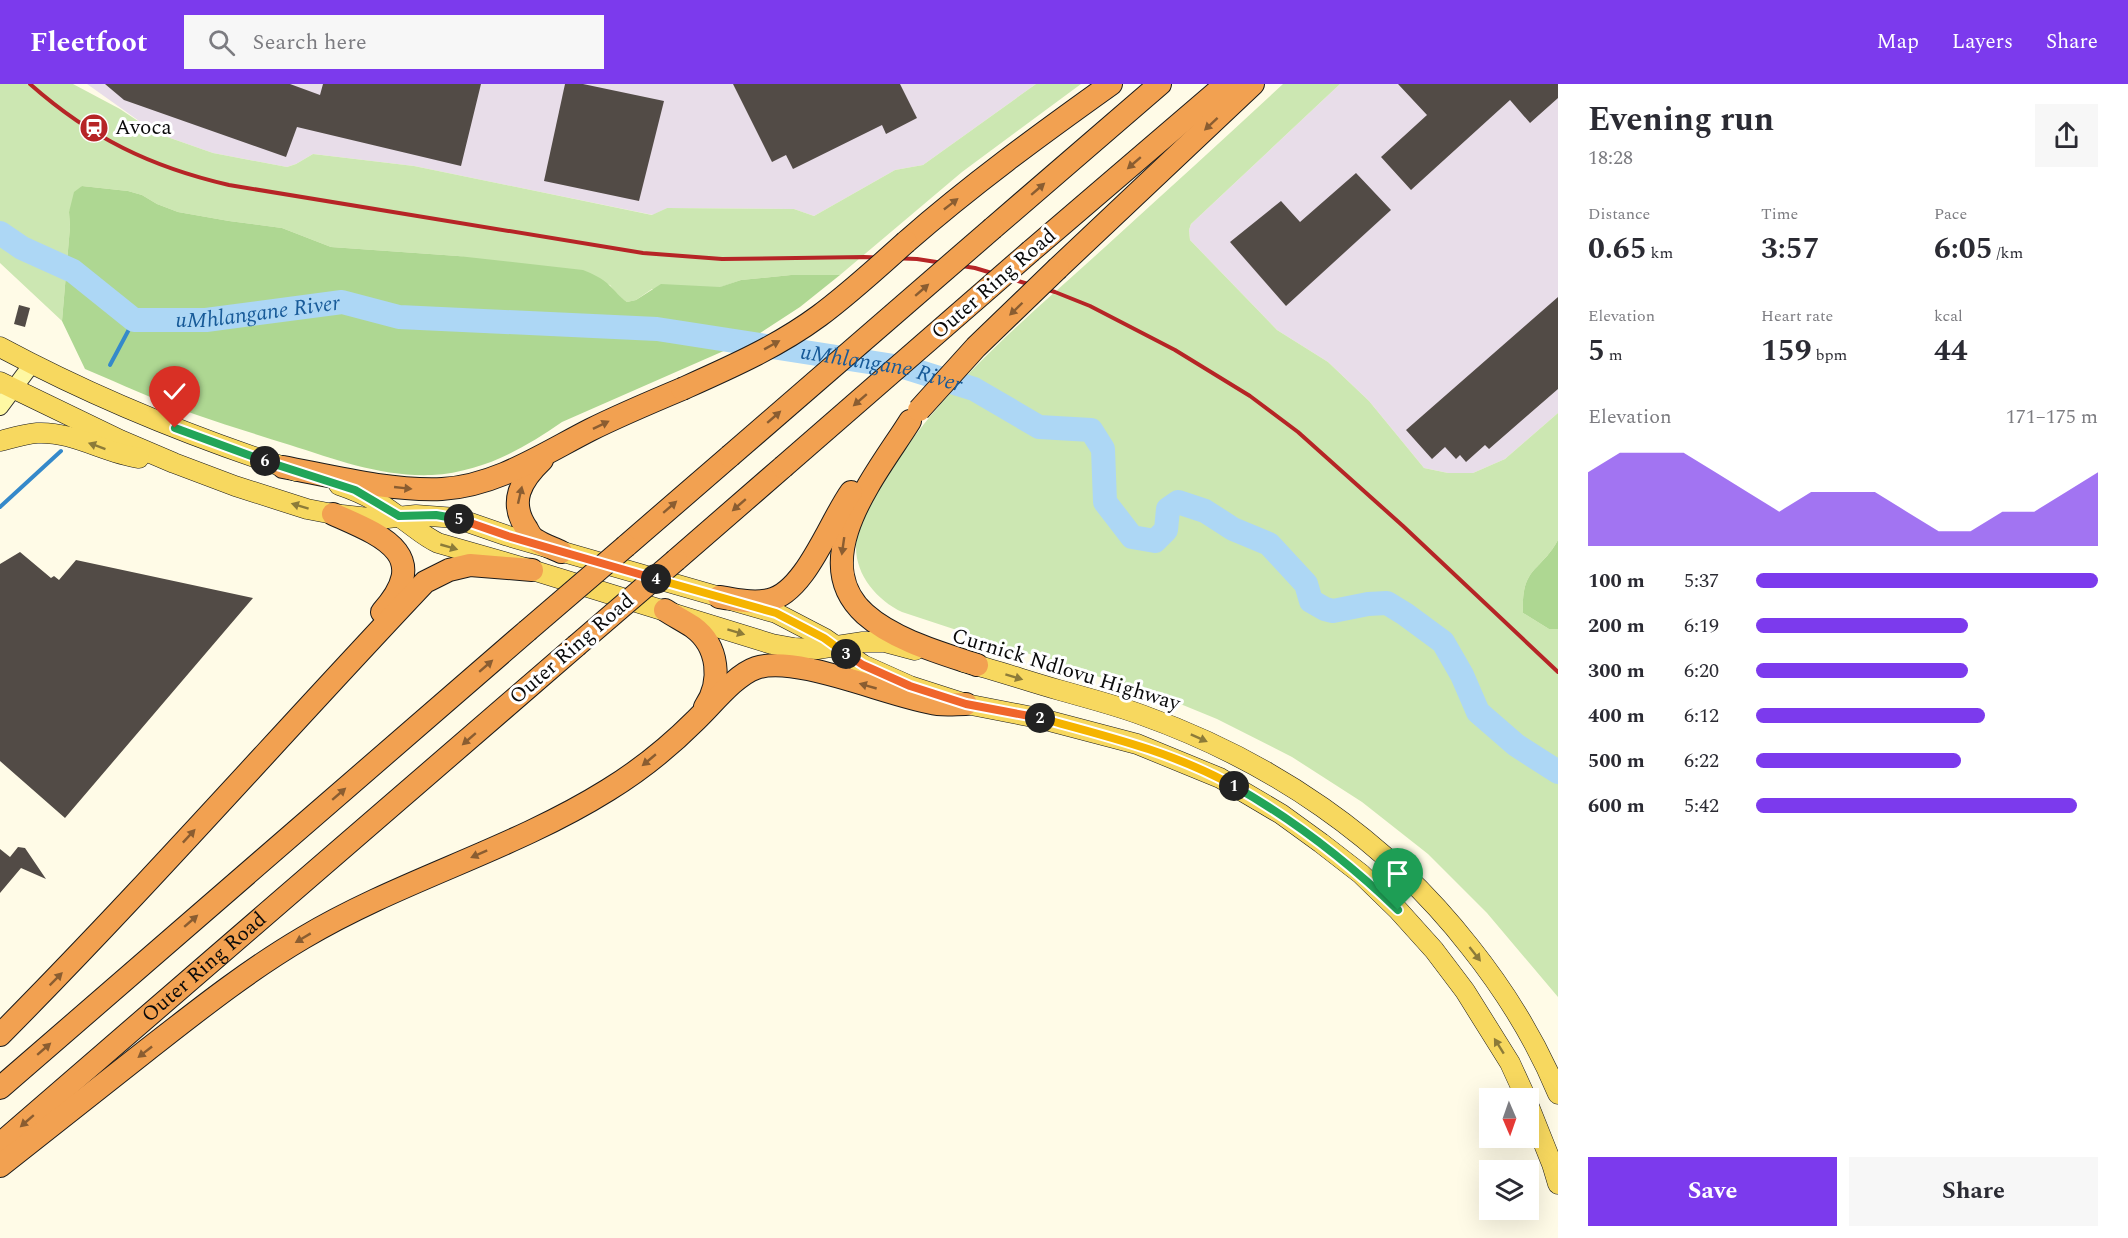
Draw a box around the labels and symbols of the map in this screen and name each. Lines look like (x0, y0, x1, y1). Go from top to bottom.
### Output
station icon: Avoca (78, 112, 110, 144)
place label: Avoca (115, 112, 172, 144)
one-way arrow (1203, 117, 1218, 131)
one-way arrow (1127, 156, 1142, 169)
one-way arrow (1030, 183, 1046, 196)
one-way arrow (943, 198, 958, 210)
street label: Outer Ring Road (924, 221, 1064, 347)
one-way arrow (914, 283, 929, 297)
water label: uMhlangane River (175, 286, 342, 337)
one-way arrow (1008, 302, 1023, 316)
water label: uMhlangane River (798, 335, 967, 401)
one-way arrow (764, 341, 781, 351)
pin (149, 366, 200, 428)
one-way arrow (852, 393, 868, 406)
one-way arrow (766, 411, 782, 424)
one-way arrow (593, 420, 610, 429)
one-way arrow (88, 441, 106, 451)
pin: 6 (250, 446, 280, 476)
one-way arrow (393, 483, 412, 493)
one-way arrow (516, 486, 526, 504)
one-way arrow (732, 498, 747, 511)
one-way arrow (291, 501, 309, 511)
one-way arrow (662, 501, 678, 514)
pin: 5 (444, 504, 474, 534)
one-way arrow (838, 536, 847, 555)
one-way arrow (440, 542, 458, 552)
pin: 4 (641, 564, 671, 594)
street label: Outer Ring Road (502, 586, 642, 712)
street label: Curnick Ndlovu Highway (948, 620, 1185, 720)
one-way arrow (727, 628, 745, 637)
pin: 3 (831, 639, 861, 669)
one-way arrow (478, 660, 493, 673)
one-way arrow (1005, 673, 1023, 682)
one-way arrow (859, 681, 877, 690)
pin: 2 (1025, 703, 1055, 733)
one-way arrow (461, 732, 476, 746)
one-way arrow (1190, 734, 1207, 743)
one-way arrow (641, 754, 657, 767)
pin: 1 (1219, 771, 1249, 801)
one-way arrow (331, 788, 346, 801)
one-way arrow (182, 829, 195, 844)
pin (1372, 848, 1423, 910)
one-way arrow (470, 849, 487, 858)
street label: Outer Ring Road (135, 904, 274, 1031)
one-way arrow (183, 915, 199, 928)
one-way arrow (294, 933, 311, 943)
one-way arrow (1469, 946, 1481, 961)
one-way arrow (49, 971, 63, 986)
one-way arrow (1494, 1038, 1505, 1054)
one-way arrow (36, 1043, 52, 1056)
one-way arrow (137, 1045, 153, 1058)
north arrow (1479, 1088, 1539, 1148)
one-way arrow (20, 1114, 35, 1127)

